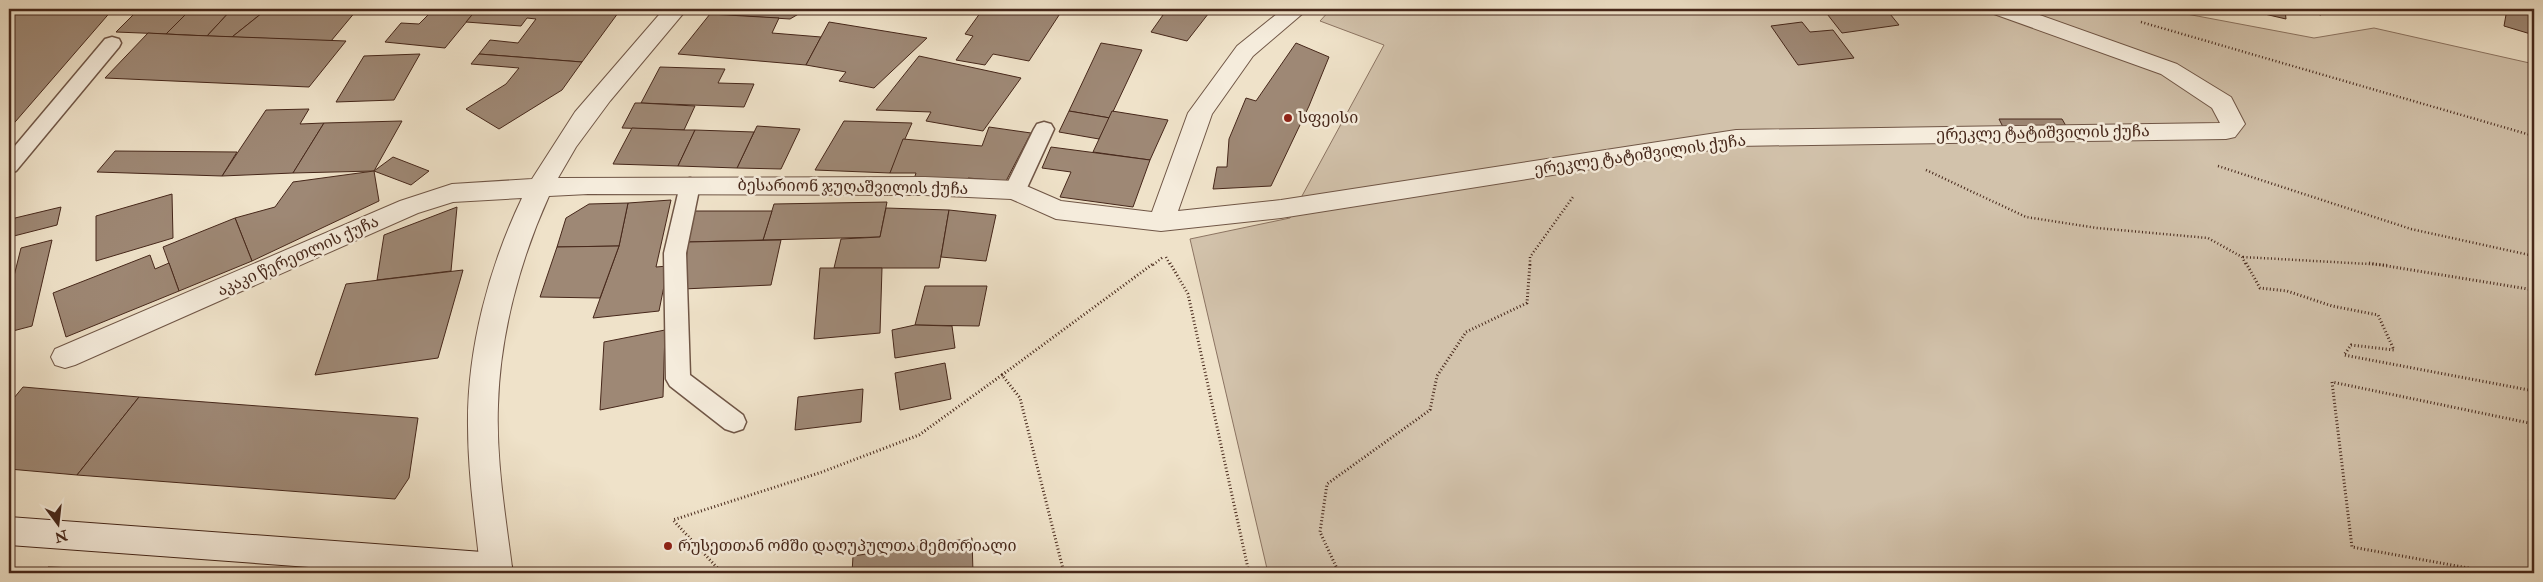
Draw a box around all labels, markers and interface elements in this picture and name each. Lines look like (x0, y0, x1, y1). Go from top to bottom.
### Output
place label: სფეისი (1298, 108, 1358, 128)
marker: სფეისი (1282, 112, 1294, 124)
street label: ერეკლე ტატიშვილის ქუჩა (1936, 121, 2150, 145)
street label: ერეკლე ტატიშვილის ქუჩა (1533, 130, 1747, 180)
street label: ბესარიონ ჯუღაშვილის ქუჩა (738, 175, 968, 199)
street label: აკაკი წერეთლის ქუჩა (214, 211, 382, 301)
north arrow (32, 500, 82, 550)
text: N (53, 526, 70, 546)
place label: რუსეთთან ომში დაღუპულთა მემორიალი (678, 536, 1017, 556)
marker: რუსეთთან ომში დაღუპულთა მემორიალი (662, 540, 674, 552)

